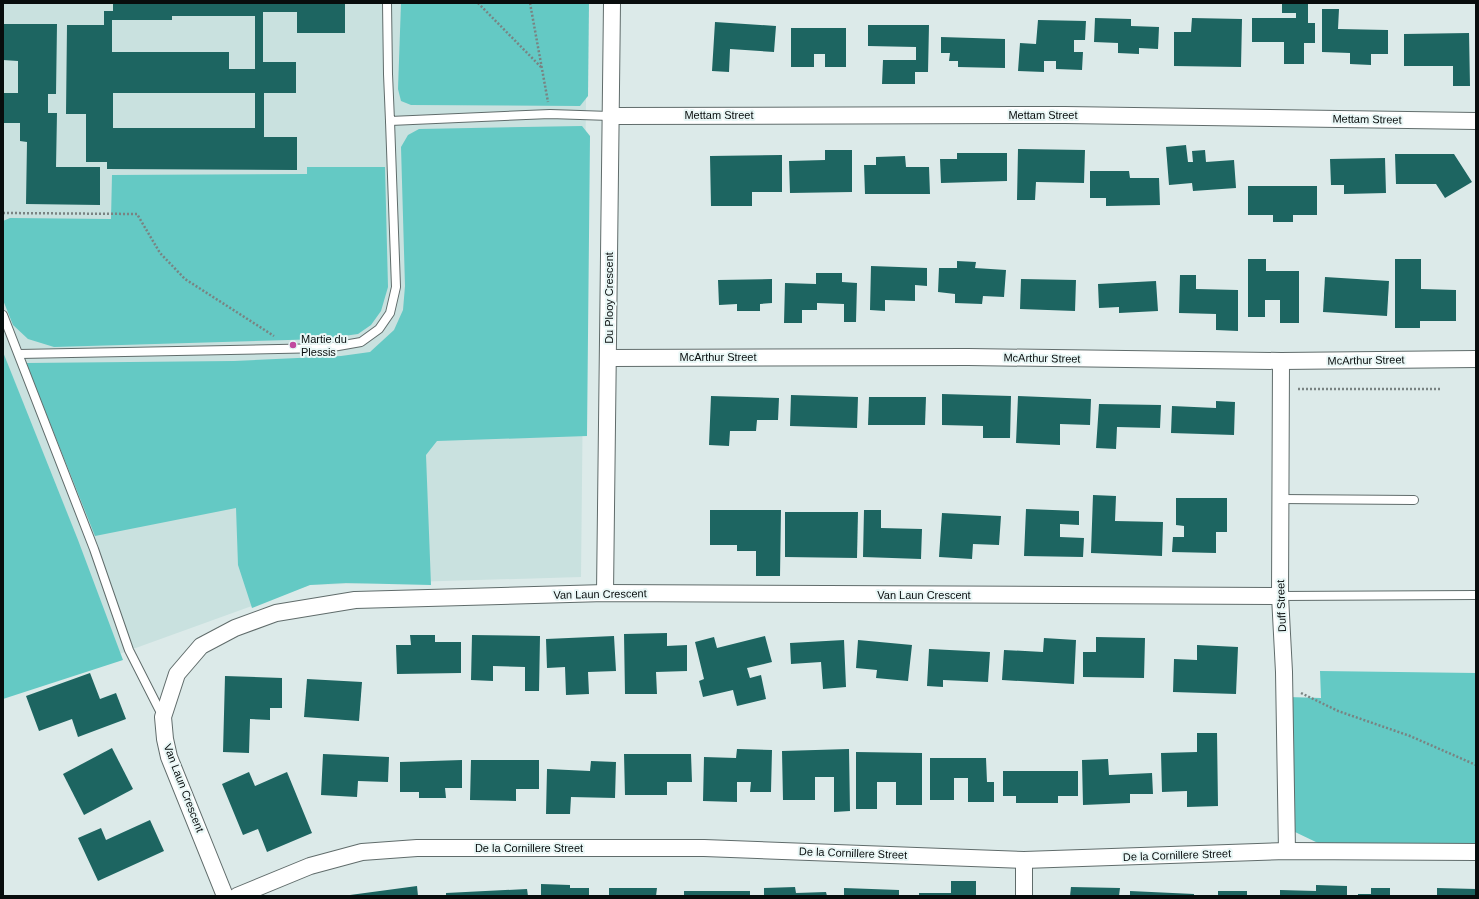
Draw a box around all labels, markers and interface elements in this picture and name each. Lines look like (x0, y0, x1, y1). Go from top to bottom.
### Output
street label: Mettam Street (684, 109, 754, 121)
street label: Mettam Street (1008, 109, 1078, 121)
street label: Mettam Street (1332, 112, 1402, 126)
street label: Du Plooy Crescent (603, 252, 615, 344)
place label: Martie du Plessis (301, 333, 347, 358)
marker: Martie du Plessis (288, 340, 298, 350)
street label: McArthur Street (679, 351, 757, 363)
street label: McArthur Street (1003, 351, 1081, 365)
street label: McArthur Street (1327, 353, 1405, 367)
street label: Duff Street (1274, 580, 1288, 632)
street label: Van Laun Crescent (553, 587, 647, 601)
street label: Van Laun Crescent (877, 589, 971, 601)
street label: Van Laun Crescent (162, 742, 206, 834)
street label: De la Cornillere Street (475, 842, 583, 854)
street label: De la Cornillere Street (799, 845, 907, 861)
street label: De la Cornillere Street (1123, 847, 1231, 863)

